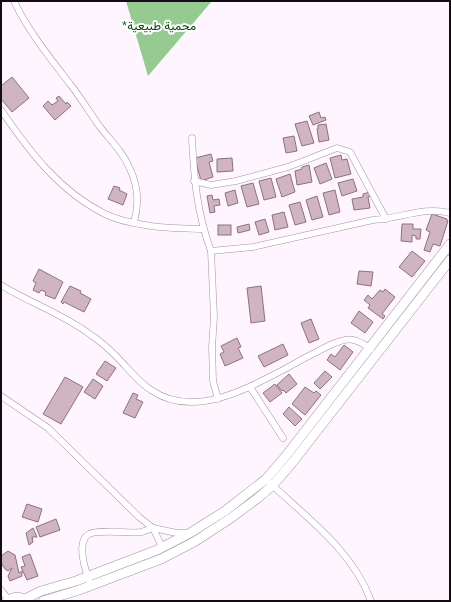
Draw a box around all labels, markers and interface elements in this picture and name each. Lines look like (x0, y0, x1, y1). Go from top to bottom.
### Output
park label: *محمية طبيعية (122, 18, 196, 33)

